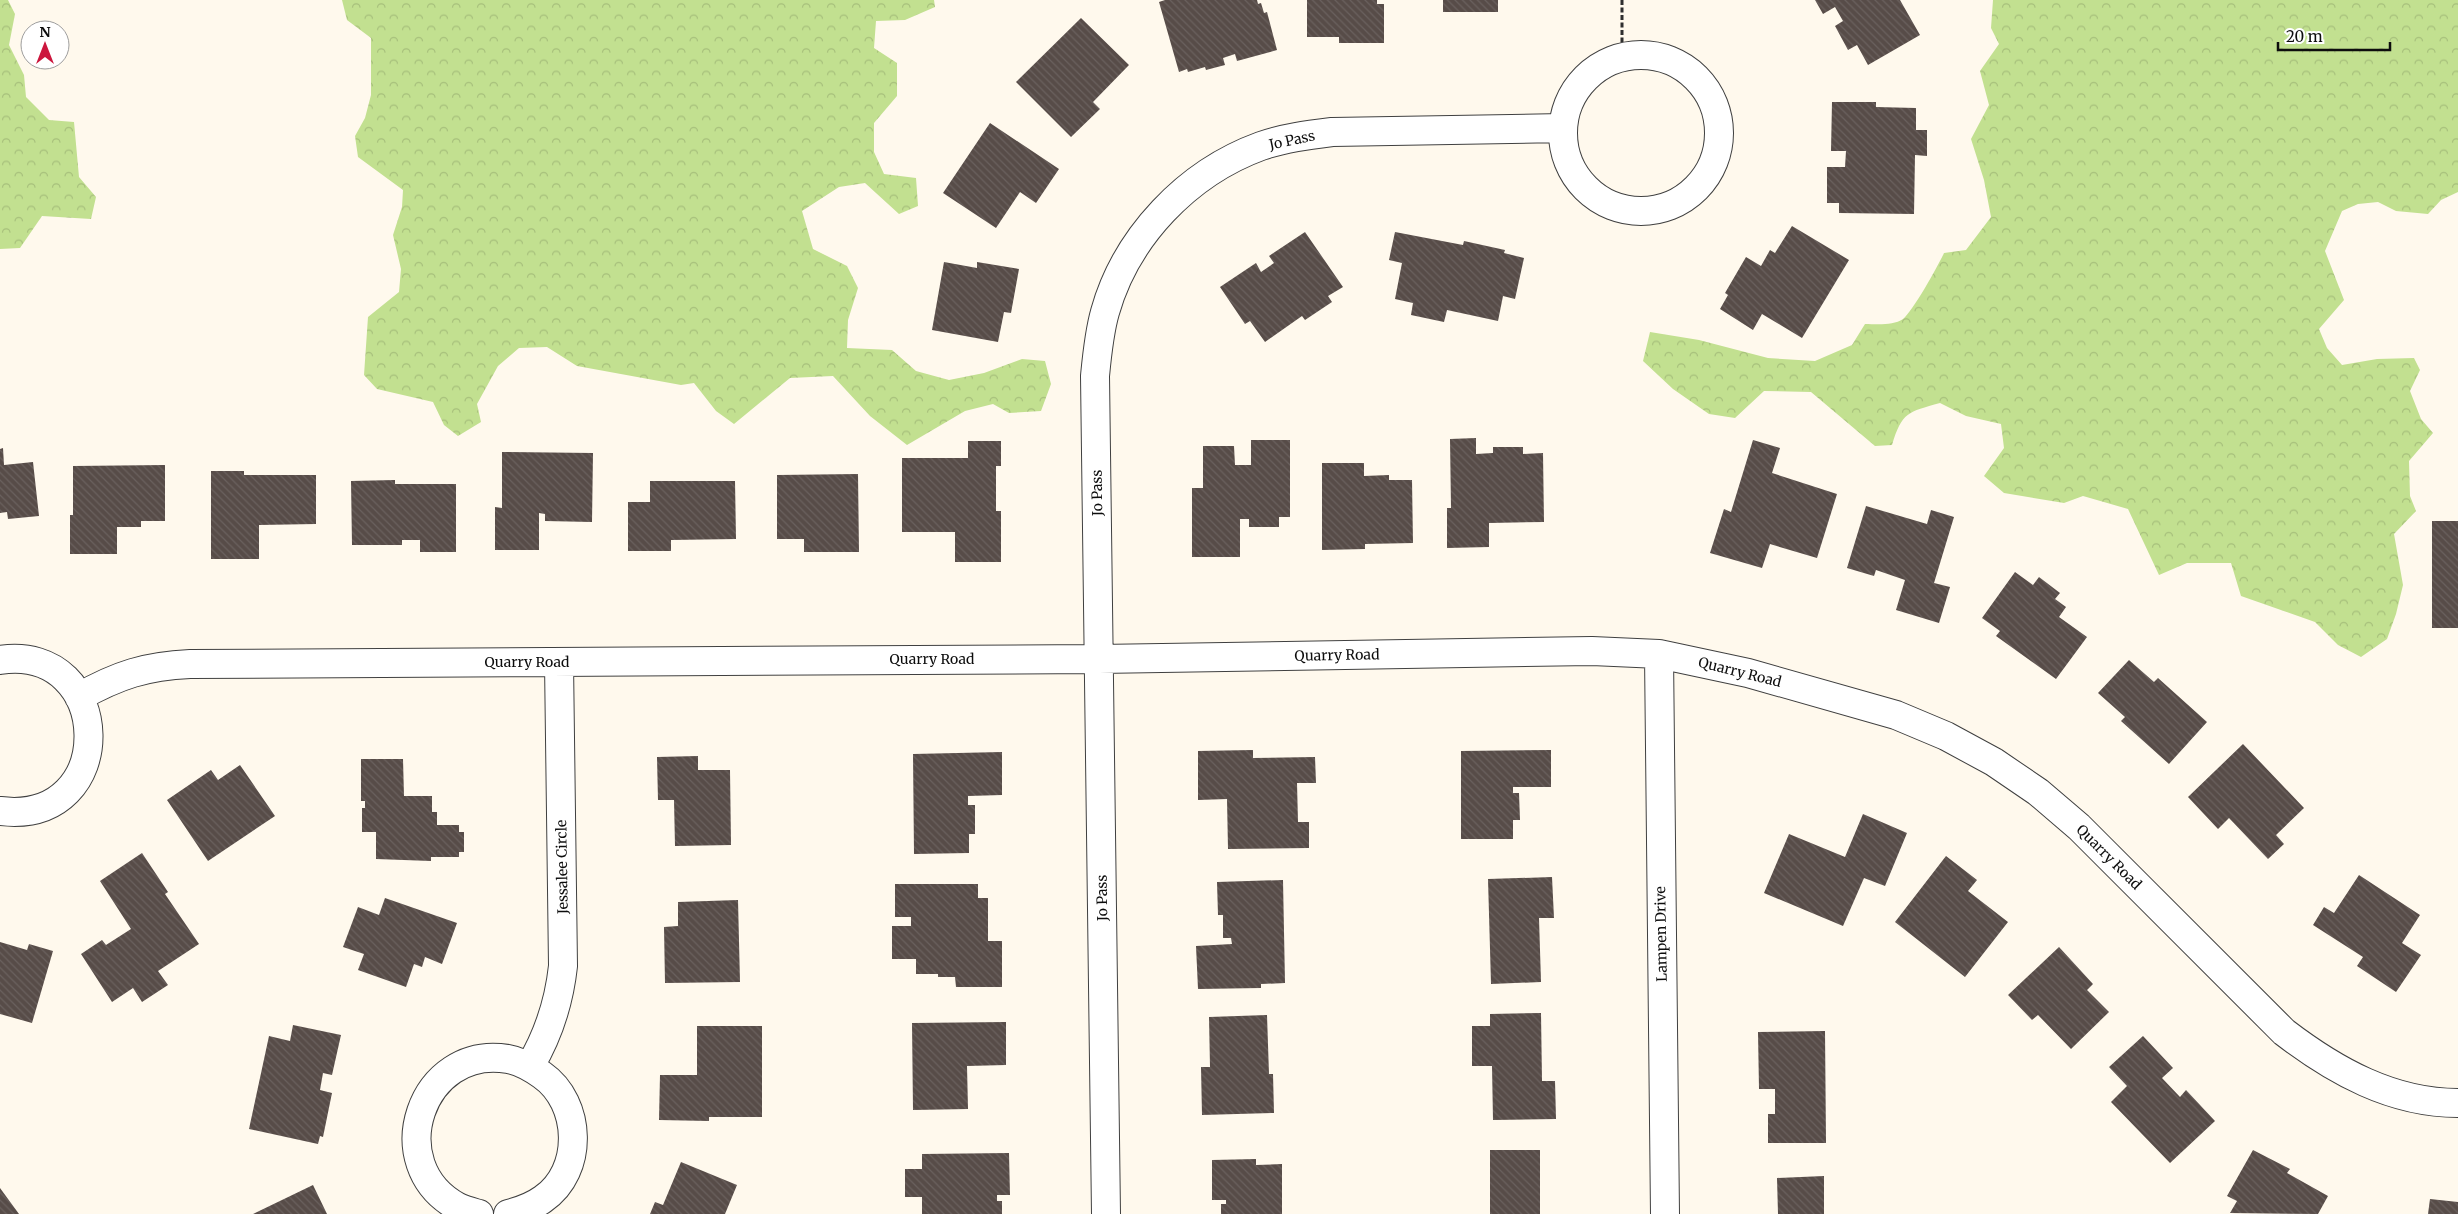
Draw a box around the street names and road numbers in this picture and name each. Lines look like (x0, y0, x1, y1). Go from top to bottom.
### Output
street label: Jo Pass (1266, 126, 1317, 154)
street label: Jo Pass (1088, 470, 1106, 517)
street label: Quarry Road (1294, 645, 1380, 665)
street label: Quarry Road (890, 650, 975, 668)
street label: Quarry Road (485, 653, 570, 671)
street label: Quarry Road (1697, 653, 1784, 691)
street label: Jessalee Circle (552, 820, 572, 915)
street label: Quarry Road (2073, 821, 2146, 894)
street label: Jo Pass (1093, 875, 1111, 922)
street label: Lampen Drive (1651, 886, 1671, 982)

